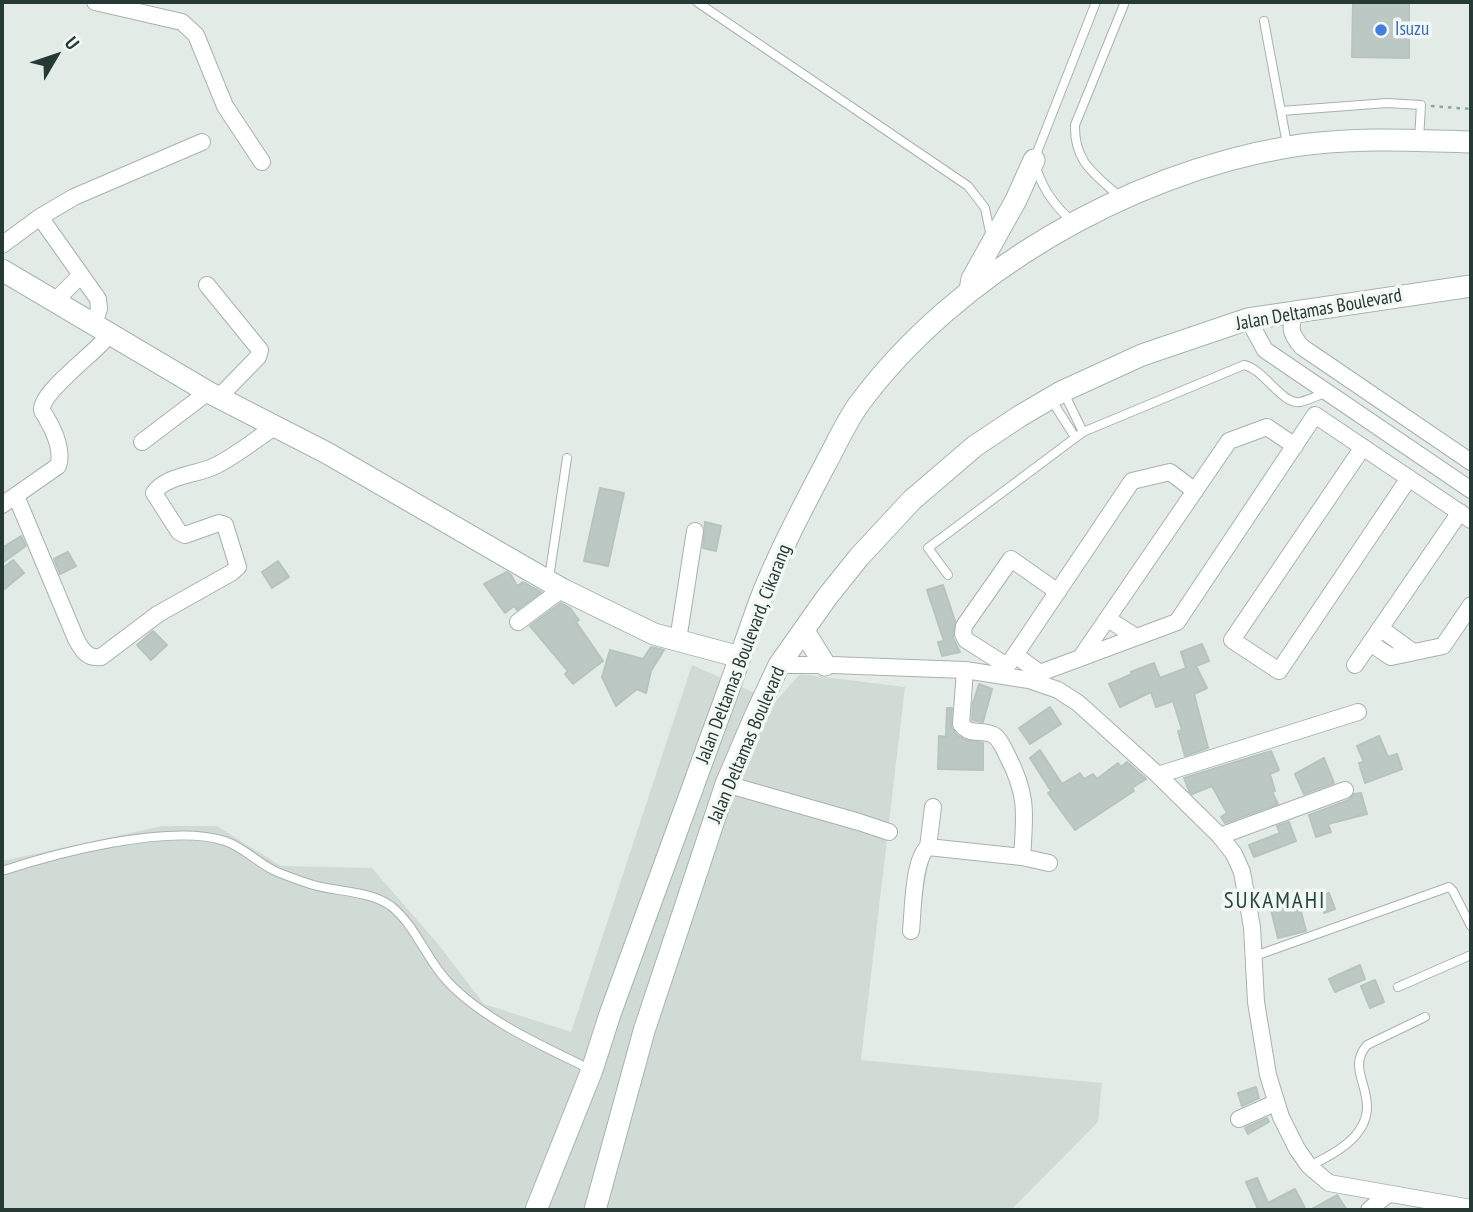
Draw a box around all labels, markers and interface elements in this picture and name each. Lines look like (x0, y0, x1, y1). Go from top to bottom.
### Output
place label: Isuzu (1395, 19, 1429, 41)
north arrow (21, 21, 91, 91)
marker: Isuzu (1373, 22, 1389, 38)
text: U (60, 31, 85, 54)
street label: Jalan Deltamas Boulevard (1234, 284, 1404, 336)
street label: Jalan Deltamas Boulevard, Cikarang (692, 541, 796, 767)
street label: Jalan Deltamas Boulevard (704, 663, 790, 827)
district label: SUKAMAHI (1225, 887, 1325, 915)

